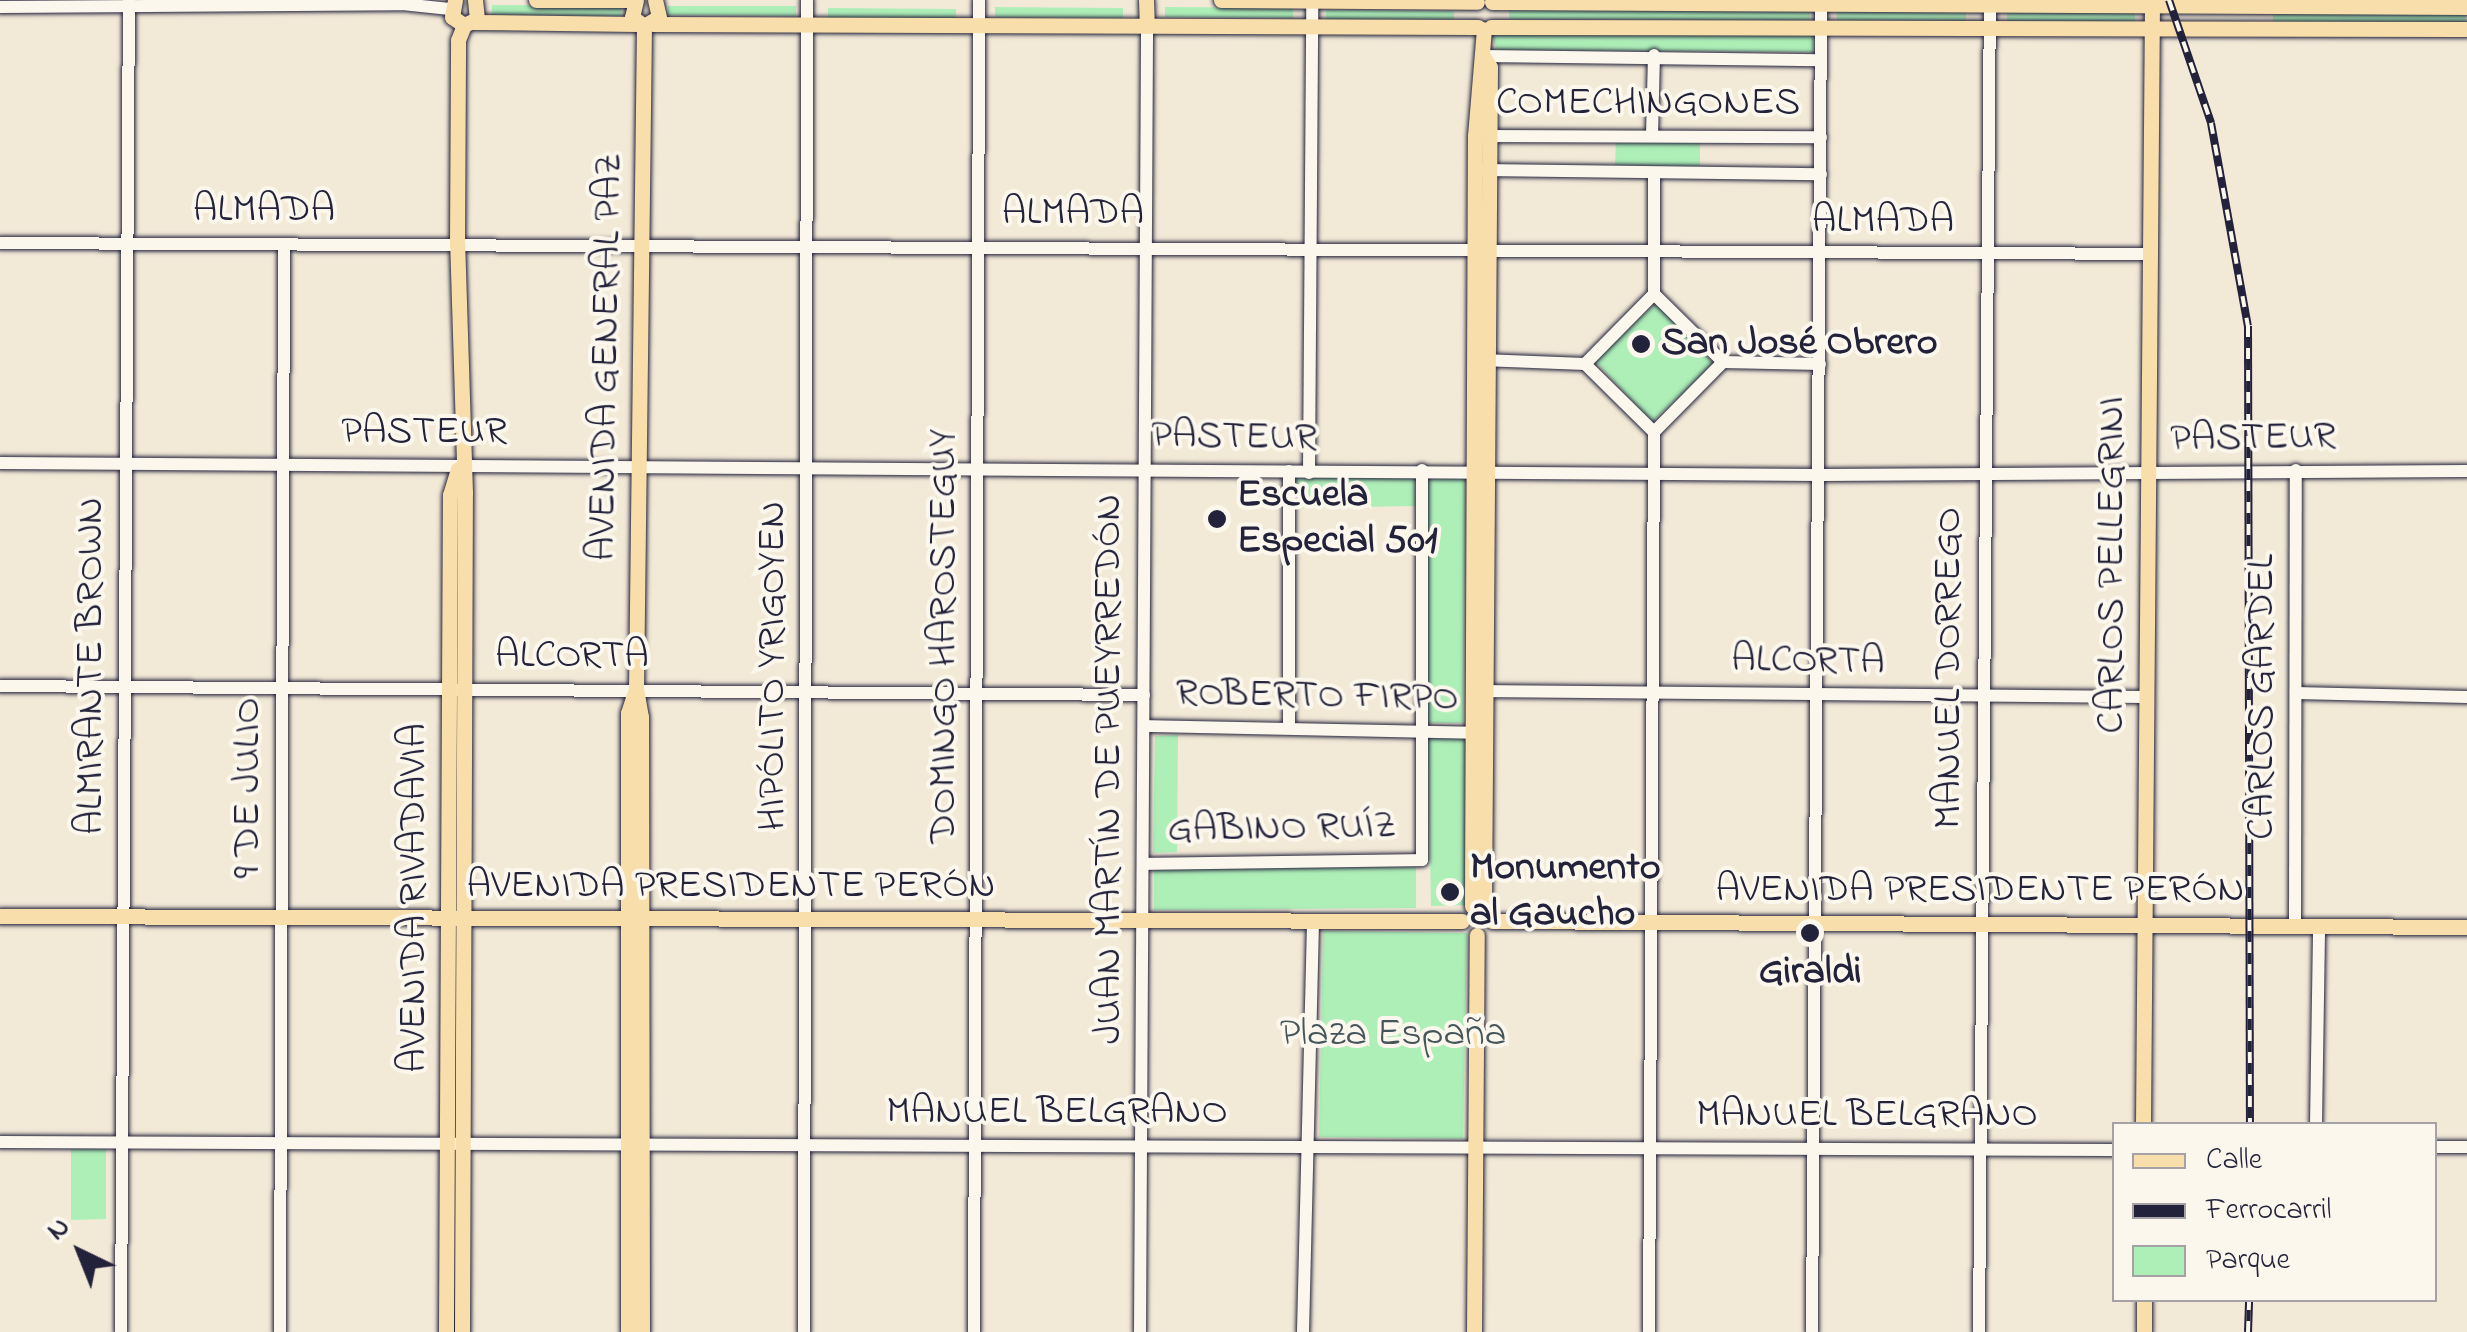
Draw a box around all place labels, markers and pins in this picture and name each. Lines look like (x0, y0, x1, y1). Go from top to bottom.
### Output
place label: San José Obrero (1661, 320, 1938, 368)
marker: San José Obrero (1630, 333, 1652, 355)
place label: Escuela Especial 501 (1237, 472, 1437, 566)
marker: Escuela Especial 501 (1206, 508, 1228, 530)
place label: Monumento al Gaucho (1470, 845, 1660, 939)
marker: Monumento al Gaucho (1439, 881, 1461, 903)
marker: Giraldi (1799, 922, 1821, 944)
place label: Giraldi (1759, 949, 1861, 997)

